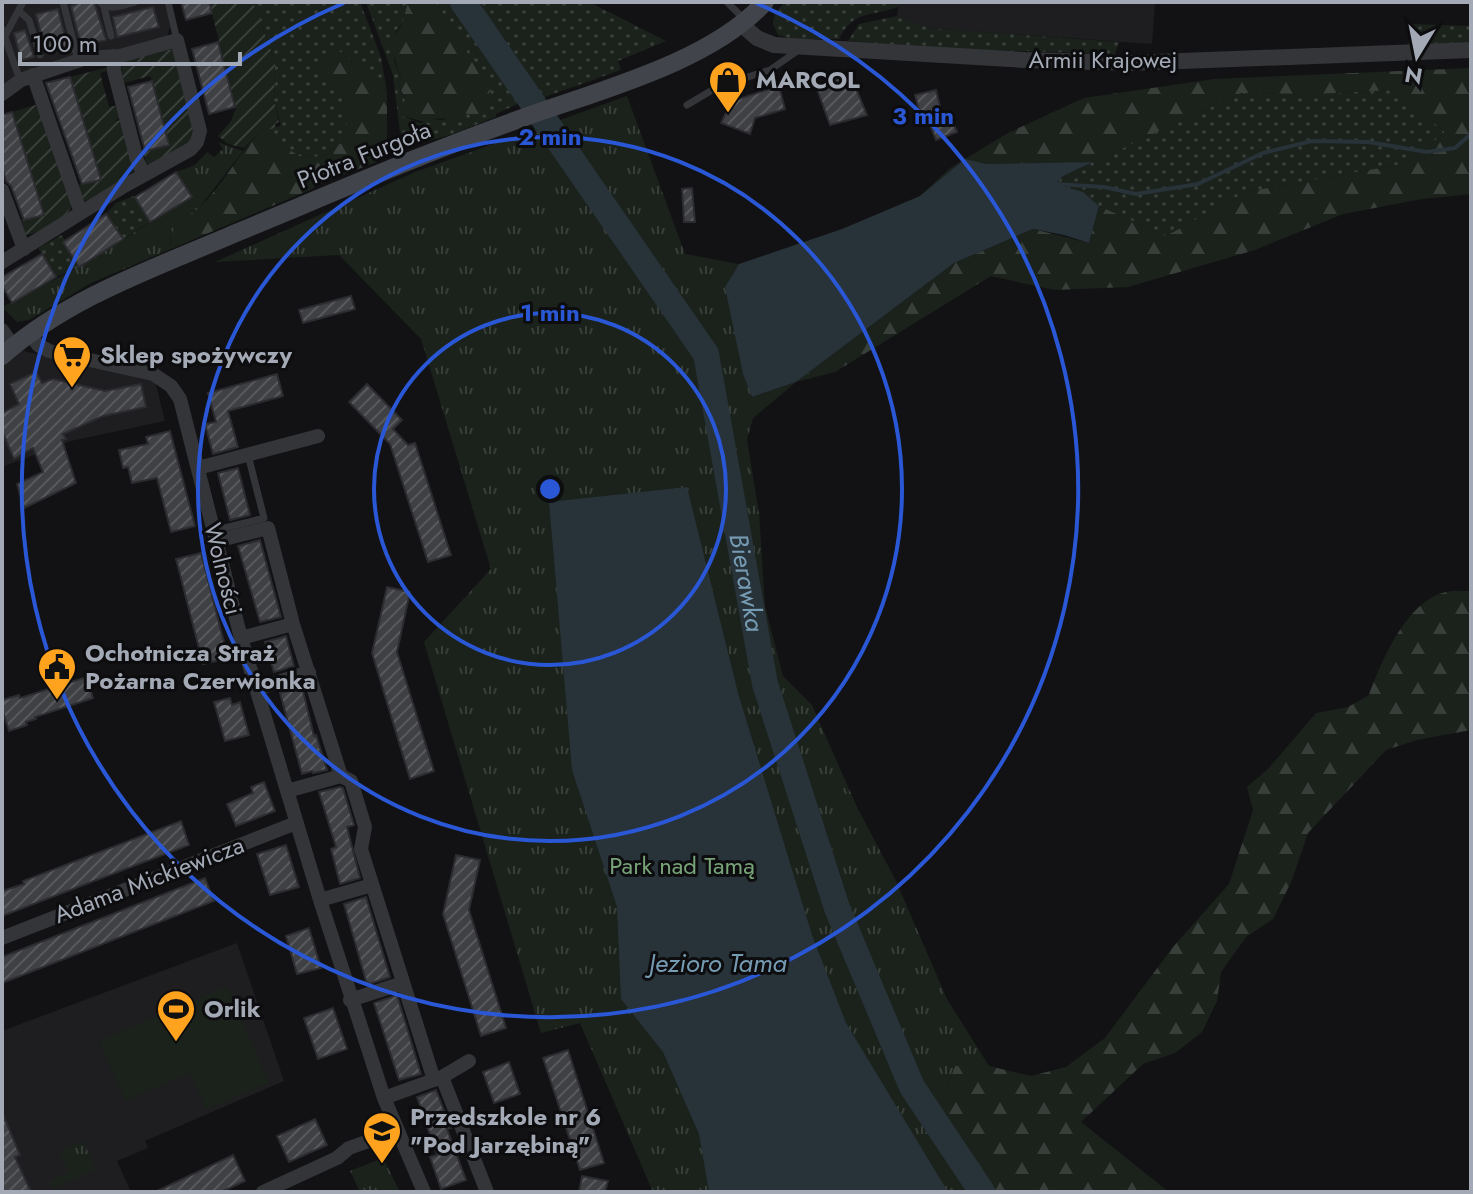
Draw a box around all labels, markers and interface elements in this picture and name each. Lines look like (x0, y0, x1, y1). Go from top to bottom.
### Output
scale bar (20, 16, 240, 66)
north arrow (1377, 16, 1457, 96)
text: 100 m (32, 26, 98, 61)
street label: Armii Krajowej (1029, 42, 1177, 77)
text: N (1402, 58, 1425, 93)
shop icon: MARCOL (707, 59, 749, 114)
place label: MARCOL (756, 62, 860, 97)
text: 3 min (892, 98, 954, 133)
street label: Piotra Furgoła (292, 112, 436, 197)
text: 2 min (518, 119, 582, 154)
text: 1 min (520, 295, 580, 330)
supermarket icon: Sklep spożywczy (51, 334, 93, 389)
place label: Sklep spożywczy (100, 337, 292, 372)
centre of rings (536, 475, 564, 503)
street label: Wolności (195, 519, 252, 619)
water label: Bierawka (719, 530, 774, 635)
place label: Ochotnicza Straż Pożarna Czerwionka (85, 635, 316, 698)
public building icon: Ochotnicza Straż Pożarna Czerwionka (36, 646, 78, 701)
street label: Adama Mickiewicza (49, 827, 249, 932)
park label: Park nad Tamą (609, 848, 755, 883)
water label: Jezioro Tama (644, 944, 788, 982)
sports icon: Orlik (155, 988, 197, 1043)
place label: Orlik (204, 991, 261, 1026)
place label: Przedszkole nr 6 "Pod Jarzębiną" (410, 1099, 601, 1162)
school or university icon: Przedszkole nr 6 "Pod Jarzębiną" (361, 1110, 403, 1165)

